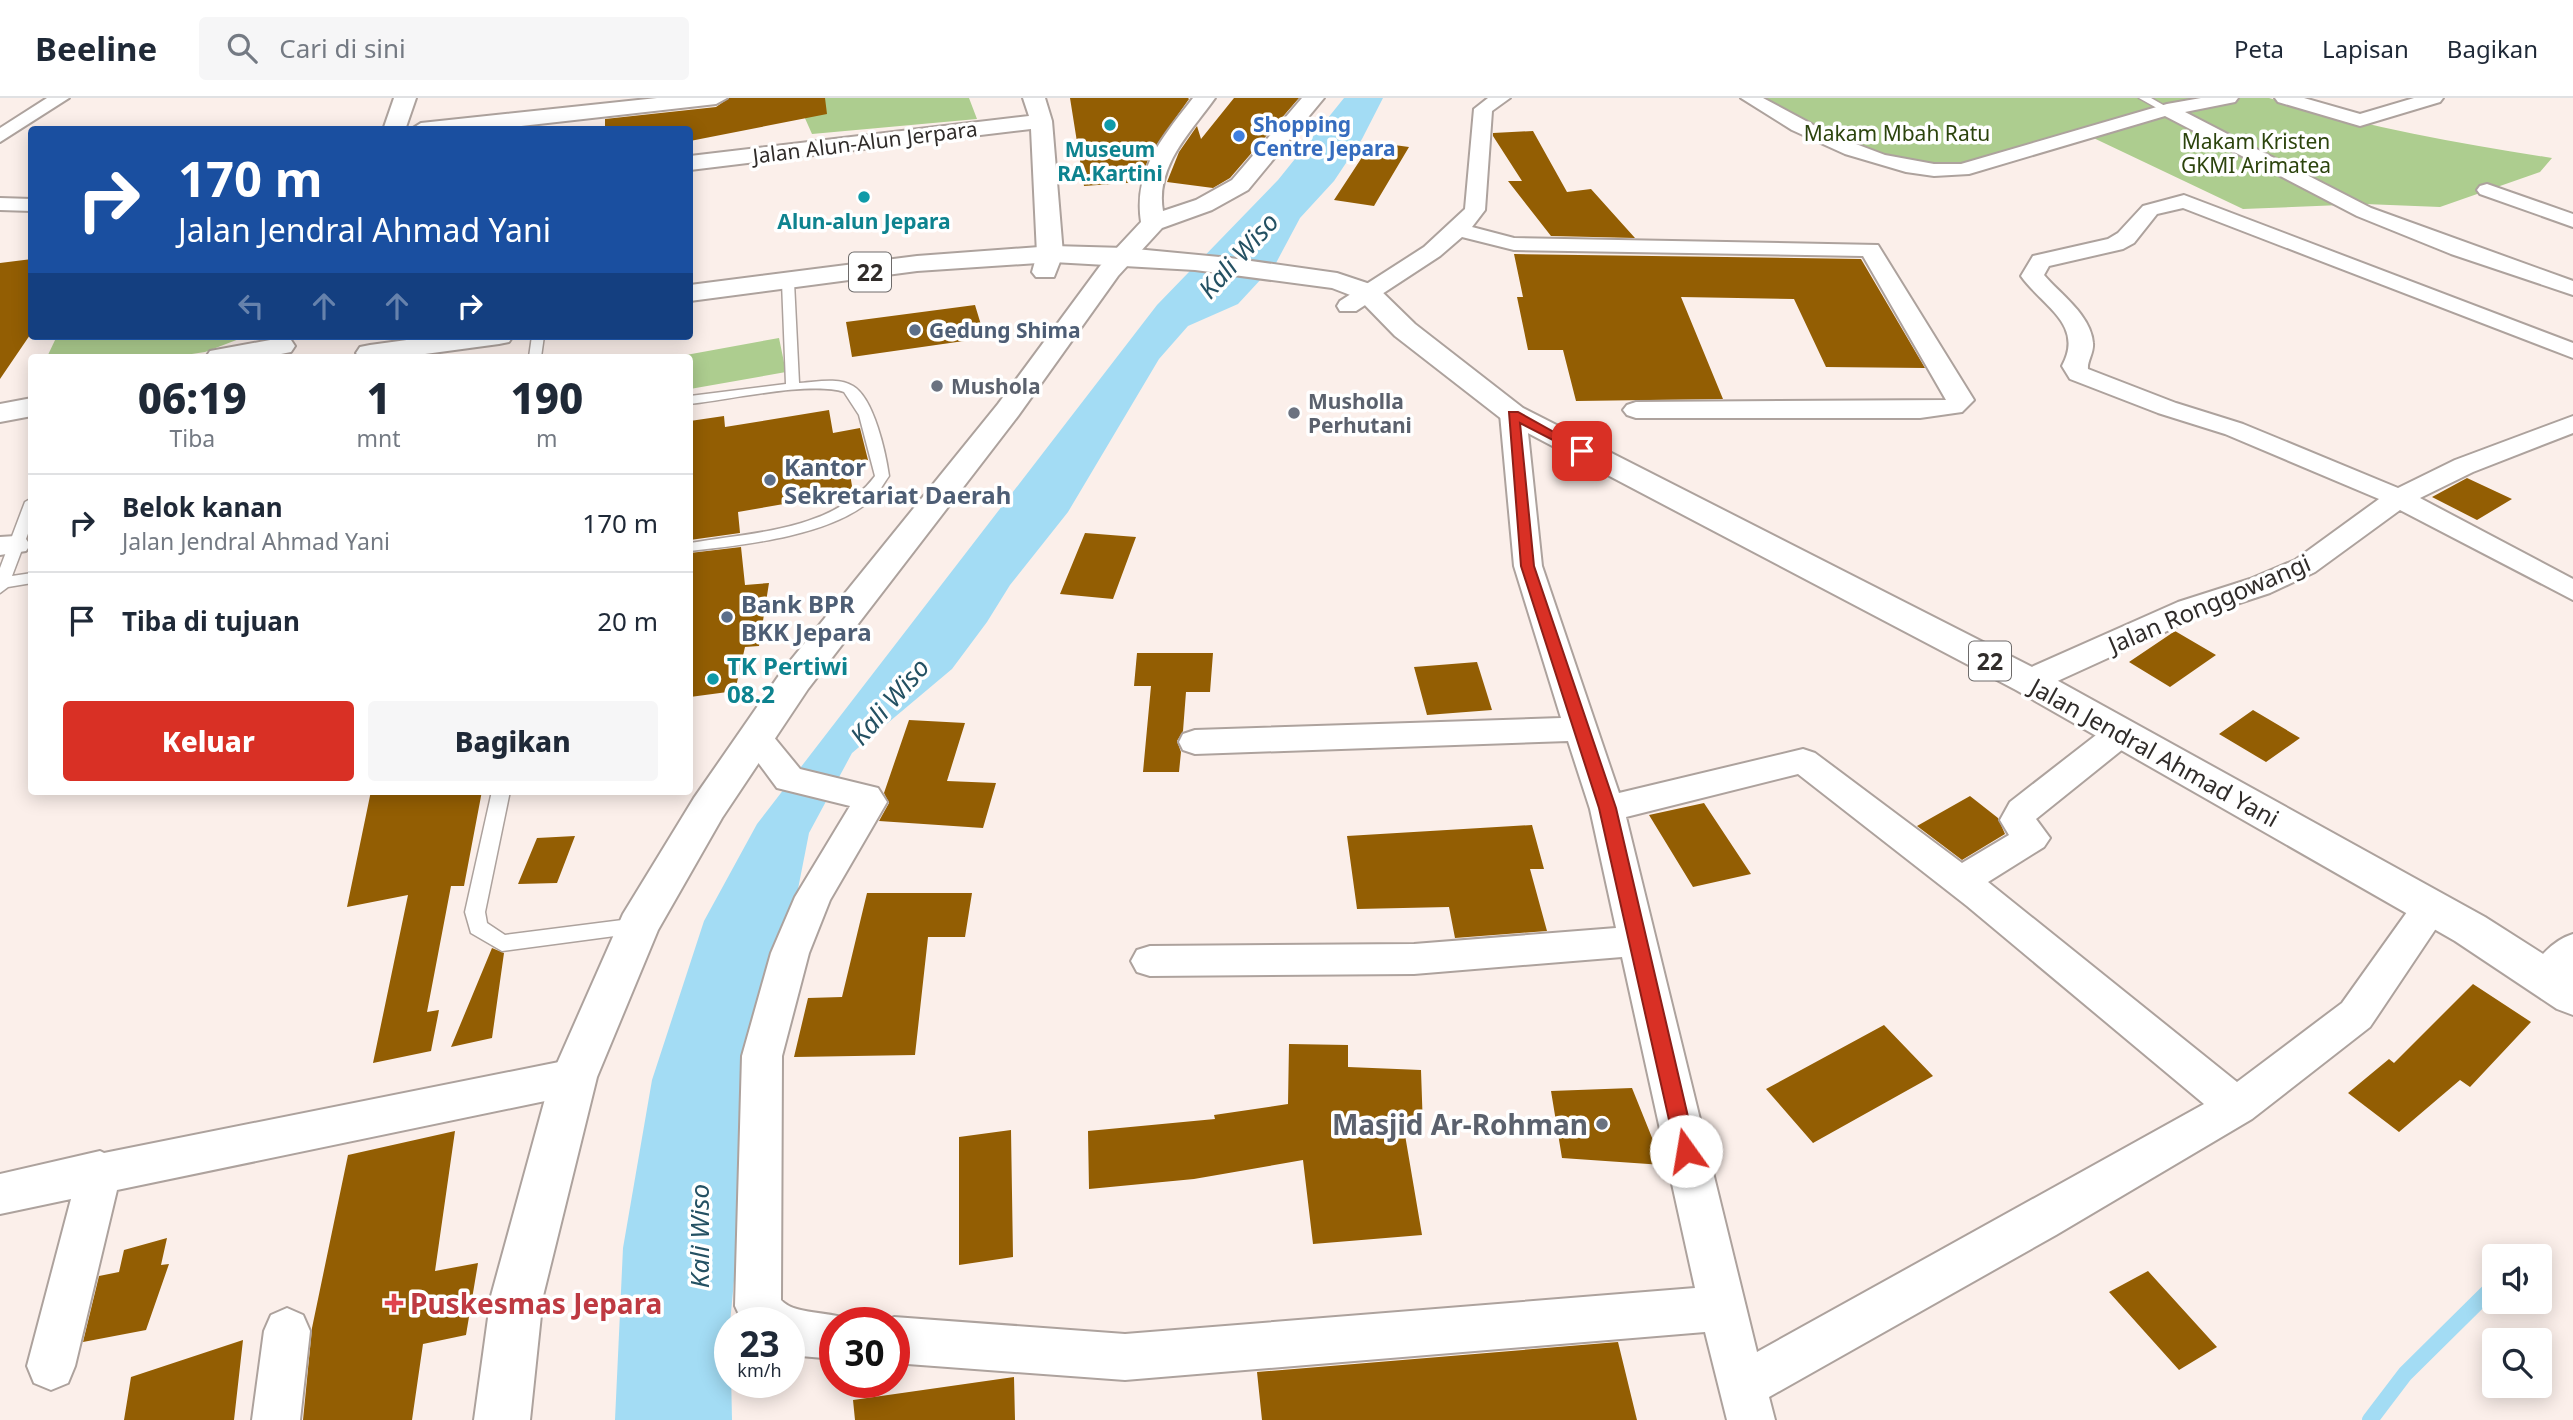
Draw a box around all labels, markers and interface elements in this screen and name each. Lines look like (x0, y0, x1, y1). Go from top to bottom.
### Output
search box (199, 17, 689, 80)
text: Beeline (35, 26, 157, 71)
icon: search (223, 29, 261, 67)
text: Cari di sini (279, 30, 406, 66)
text: Peta (2234, 32, 2284, 65)
text: Lapisan (2322, 32, 2409, 65)
text: Bagikan (2447, 32, 2538, 65)
place label: Shopping Centre Jepara (1253, 110, 1396, 162)
street label: Jalan Alun-Alun Jerpara (749, 114, 979, 170)
marker: Museum RA.Kartini (1102, 117, 1118, 133)
park label: Makam Mbah Ratu (1804, 119, 1990, 147)
park label: Makam Kristen GKMI Arimatea (2181, 127, 2331, 179)
marker: Shopping Centre Jepara (1231, 128, 1247, 144)
place label: Museum RA.Kartini (1057, 135, 1163, 187)
text: 170 m (178, 145, 323, 211)
icon: right (63, 154, 154, 245)
marker: Alun-alun Jepara (856, 189, 872, 205)
water label: Kali Wiso (1190, 204, 1286, 306)
place label: Alun-alun Jepara (777, 207, 951, 235)
text: Jalan Jendral Ahmad Yani (178, 208, 551, 251)
road number: 22 (849, 252, 891, 292)
icon: left (232, 287, 270, 325)
icon: ahead (305, 287, 343, 325)
icon: ahead (378, 287, 416, 325)
icon: right (451, 287, 489, 325)
place label: Gedung Shima (929, 316, 1081, 344)
marker: Gedung Shima (907, 322, 923, 338)
text: 06:19 (138, 369, 247, 426)
text: 1 (366, 369, 391, 426)
text: 190 (510, 369, 583, 426)
place label: Mushola (951, 372, 1041, 400)
marker: Mushola (929, 378, 945, 394)
place label: Musholla Perhutani (1308, 387, 1412, 439)
marker: Musholla Perhutani (1286, 405, 1302, 421)
pin (1552, 421, 1612, 481)
text: Tiba (169, 422, 215, 454)
text: mnt (357, 422, 401, 454)
text: m (536, 422, 558, 454)
icon: arrive (1563, 432, 1601, 470)
place label: Kantor Sekretariat Daerah (784, 450, 1011, 511)
marker: Kantor Sekretariat Daerah (762, 472, 778, 488)
text: Belok kanan (122, 489, 283, 525)
icon: right (63, 504, 101, 542)
text: 170 m (582, 505, 658, 541)
text: Jalan Jendral Ahmad Yani (122, 525, 390, 557)
street label: Jalan Ronggowangi (2101, 545, 2315, 661)
place label: Bank BPR BKK Jepara (741, 587, 872, 648)
icon: arrive (63, 602, 101, 640)
text: Tiba di tujuan (122, 603, 300, 639)
text: 20 m (597, 603, 658, 639)
marker: Bank BPR BKK Jepara (719, 609, 735, 625)
road number: 22 (1969, 642, 2011, 680)
place label: TK Pertiwi 08.2 (727, 649, 848, 710)
water label: Kali Wiso (841, 650, 937, 752)
street label: Jalan Jendral Ahmad Yani (2023, 669, 2285, 834)
marker: TK Pertiwi 08.2 (705, 671, 721, 687)
button: Keluar (63, 701, 354, 781)
button: Bagikan (368, 701, 658, 781)
place label: Masjid Ar-Rohman (1332, 1105, 1588, 1143)
position arrow (1649, 1114, 1723, 1188)
marker: Masjid Ar-Rohman (1594, 1116, 1610, 1132)
water label: Kali Wiso (681, 1184, 717, 1288)
map controls (2482, 1244, 2552, 1398)
button: sound (2482, 1244, 2552, 1314)
place label: Puskesmas Jepara (410, 1284, 662, 1322)
marker: Puskesmas Jepara (384, 1293, 404, 1313)
speed limit sign: 30 (819, 1307, 910, 1398)
text: 23 (739, 1320, 780, 1367)
button: search (2482, 1328, 2552, 1398)
text: km/h (737, 1358, 782, 1382)

